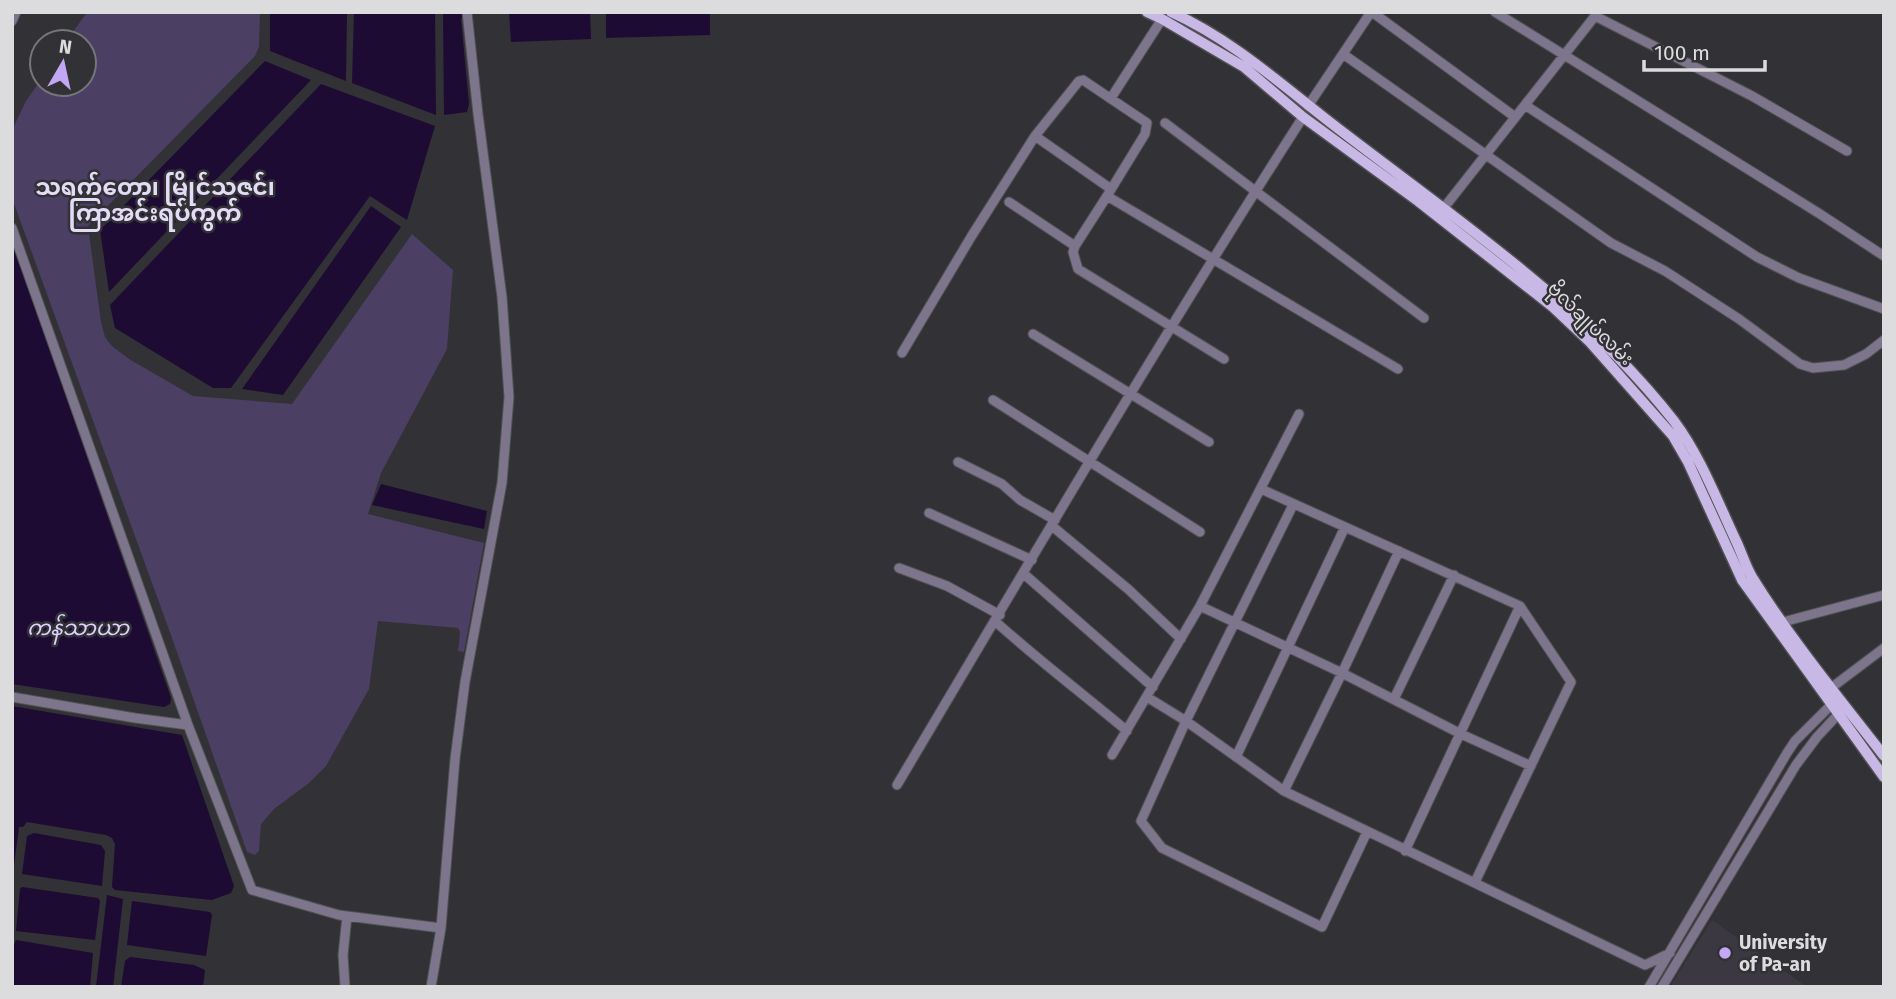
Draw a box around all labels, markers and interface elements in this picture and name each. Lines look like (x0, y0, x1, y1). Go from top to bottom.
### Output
north arrow (28, 28, 98, 98)
scale bar (1644, 28, 1765, 72)
text: N (58, 34, 74, 59)
text: 100 m (1654, 40, 1710, 66)
district label: သရက်တော၊ မြိုင်သဇင်၊ ကြာအင်းရပ်ကွက် (35, 171, 275, 232)
street label: ဗိုလ်ချုပ်လမ်း (1539, 275, 1641, 374)
water label: ကန်သာယာ (27, 613, 130, 645)
place label: University of Pa-an (1739, 931, 1827, 976)
marker: University of Pa-an (1717, 945, 1733, 961)

